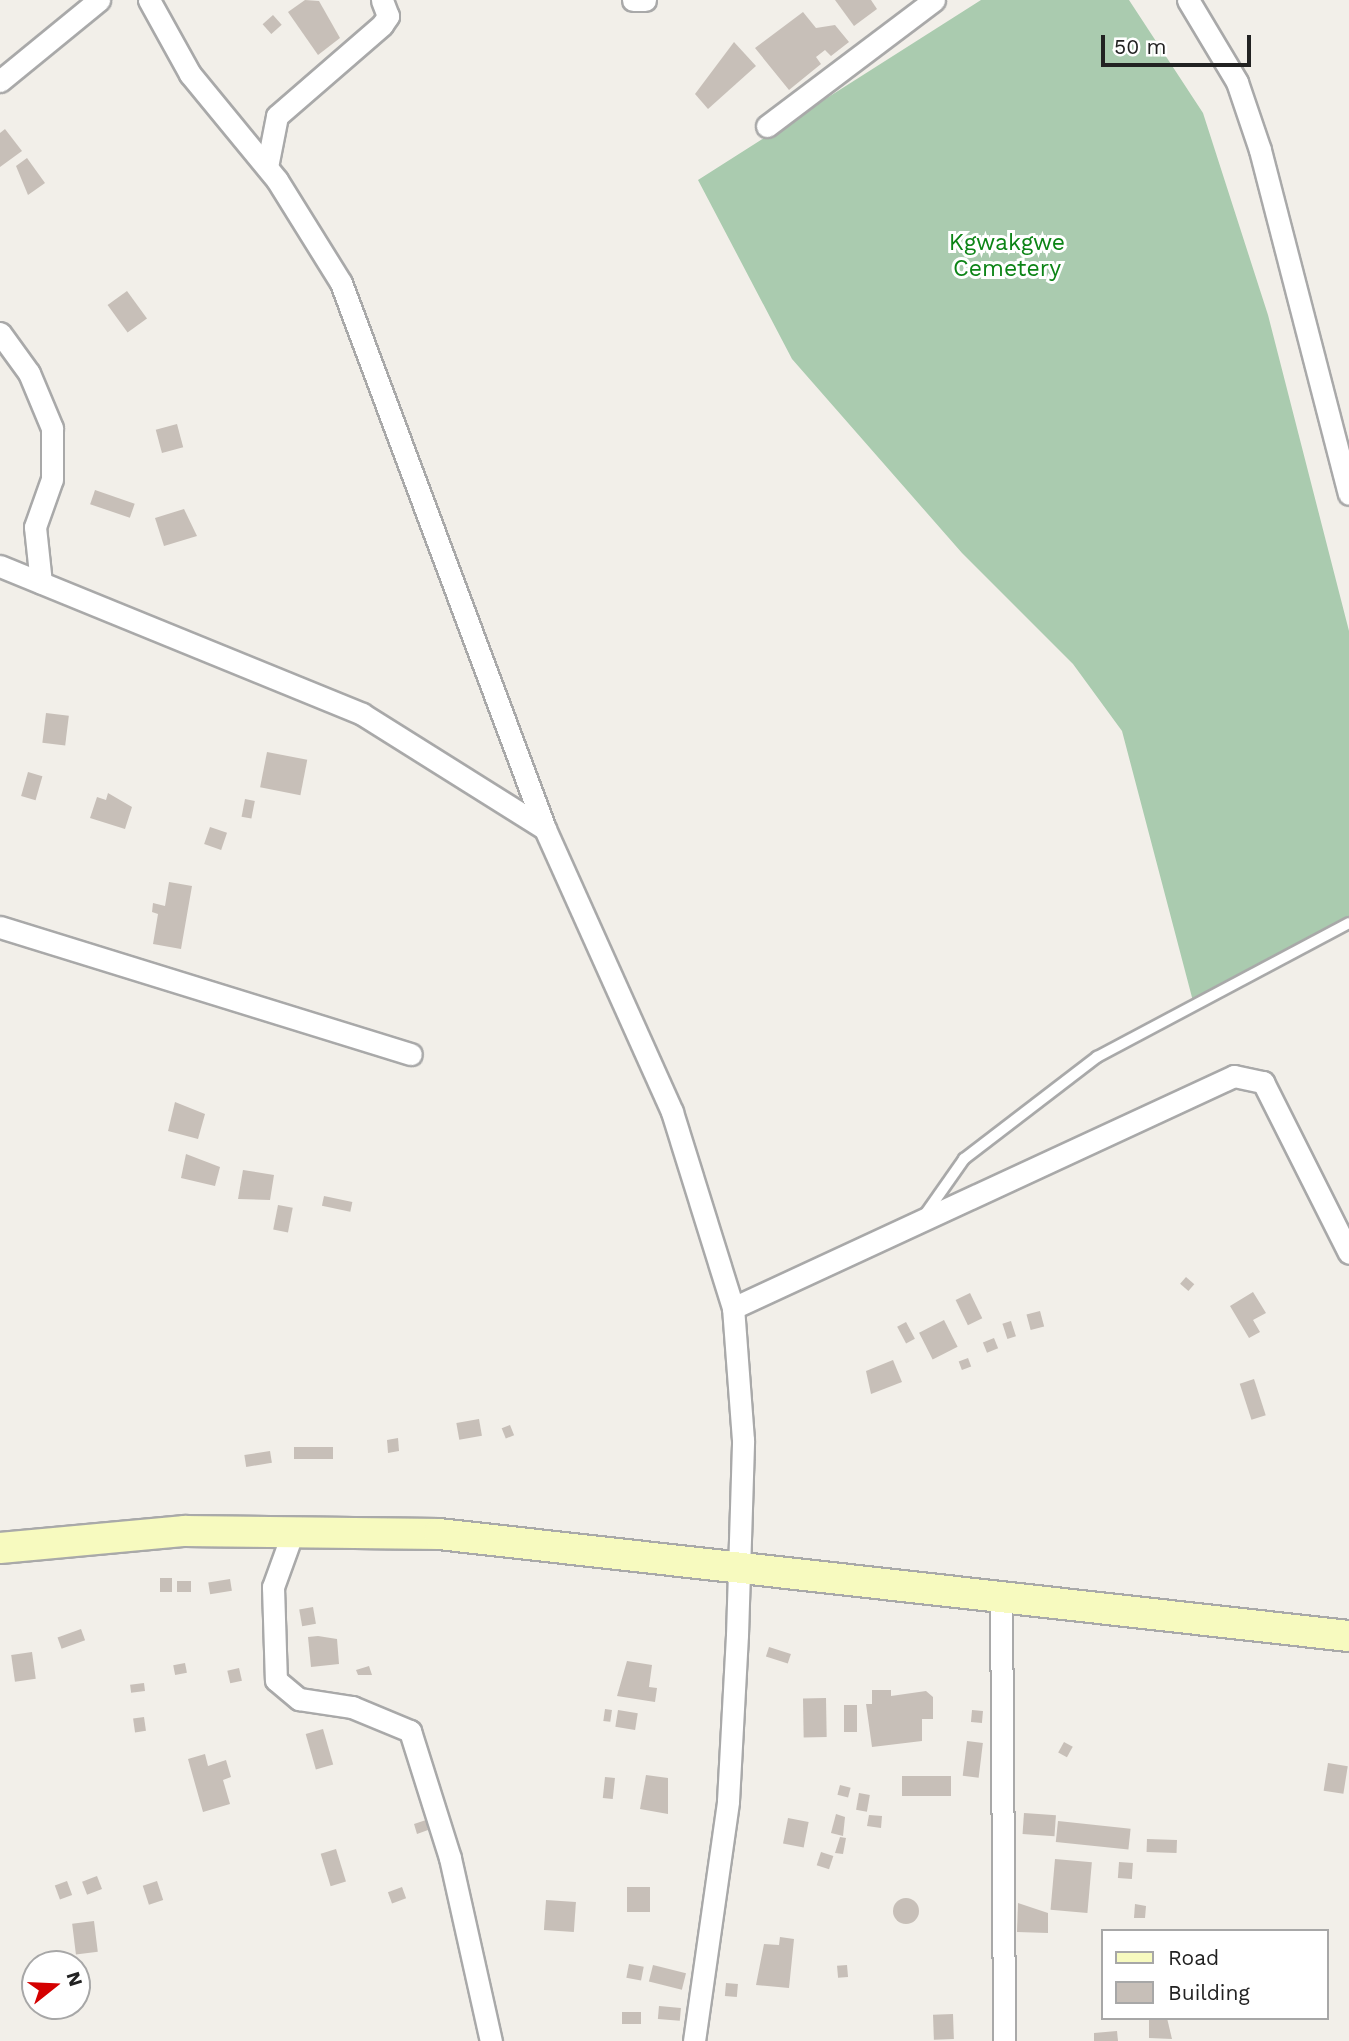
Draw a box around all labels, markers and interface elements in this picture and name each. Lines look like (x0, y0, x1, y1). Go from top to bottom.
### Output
scale bar (1104, 21, 1254, 65)
text: 50 m (1114, 34, 1166, 59)
park label: Kgwakgwe Cemetery (949, 229, 1065, 283)
legend (1100, 1929, 1328, 2020)
text: Road (1168, 1945, 1219, 1970)
north arrow (21, 1950, 91, 2020)
text: N (61, 1969, 88, 1989)
text: Building (1168, 1980, 1250, 2005)

